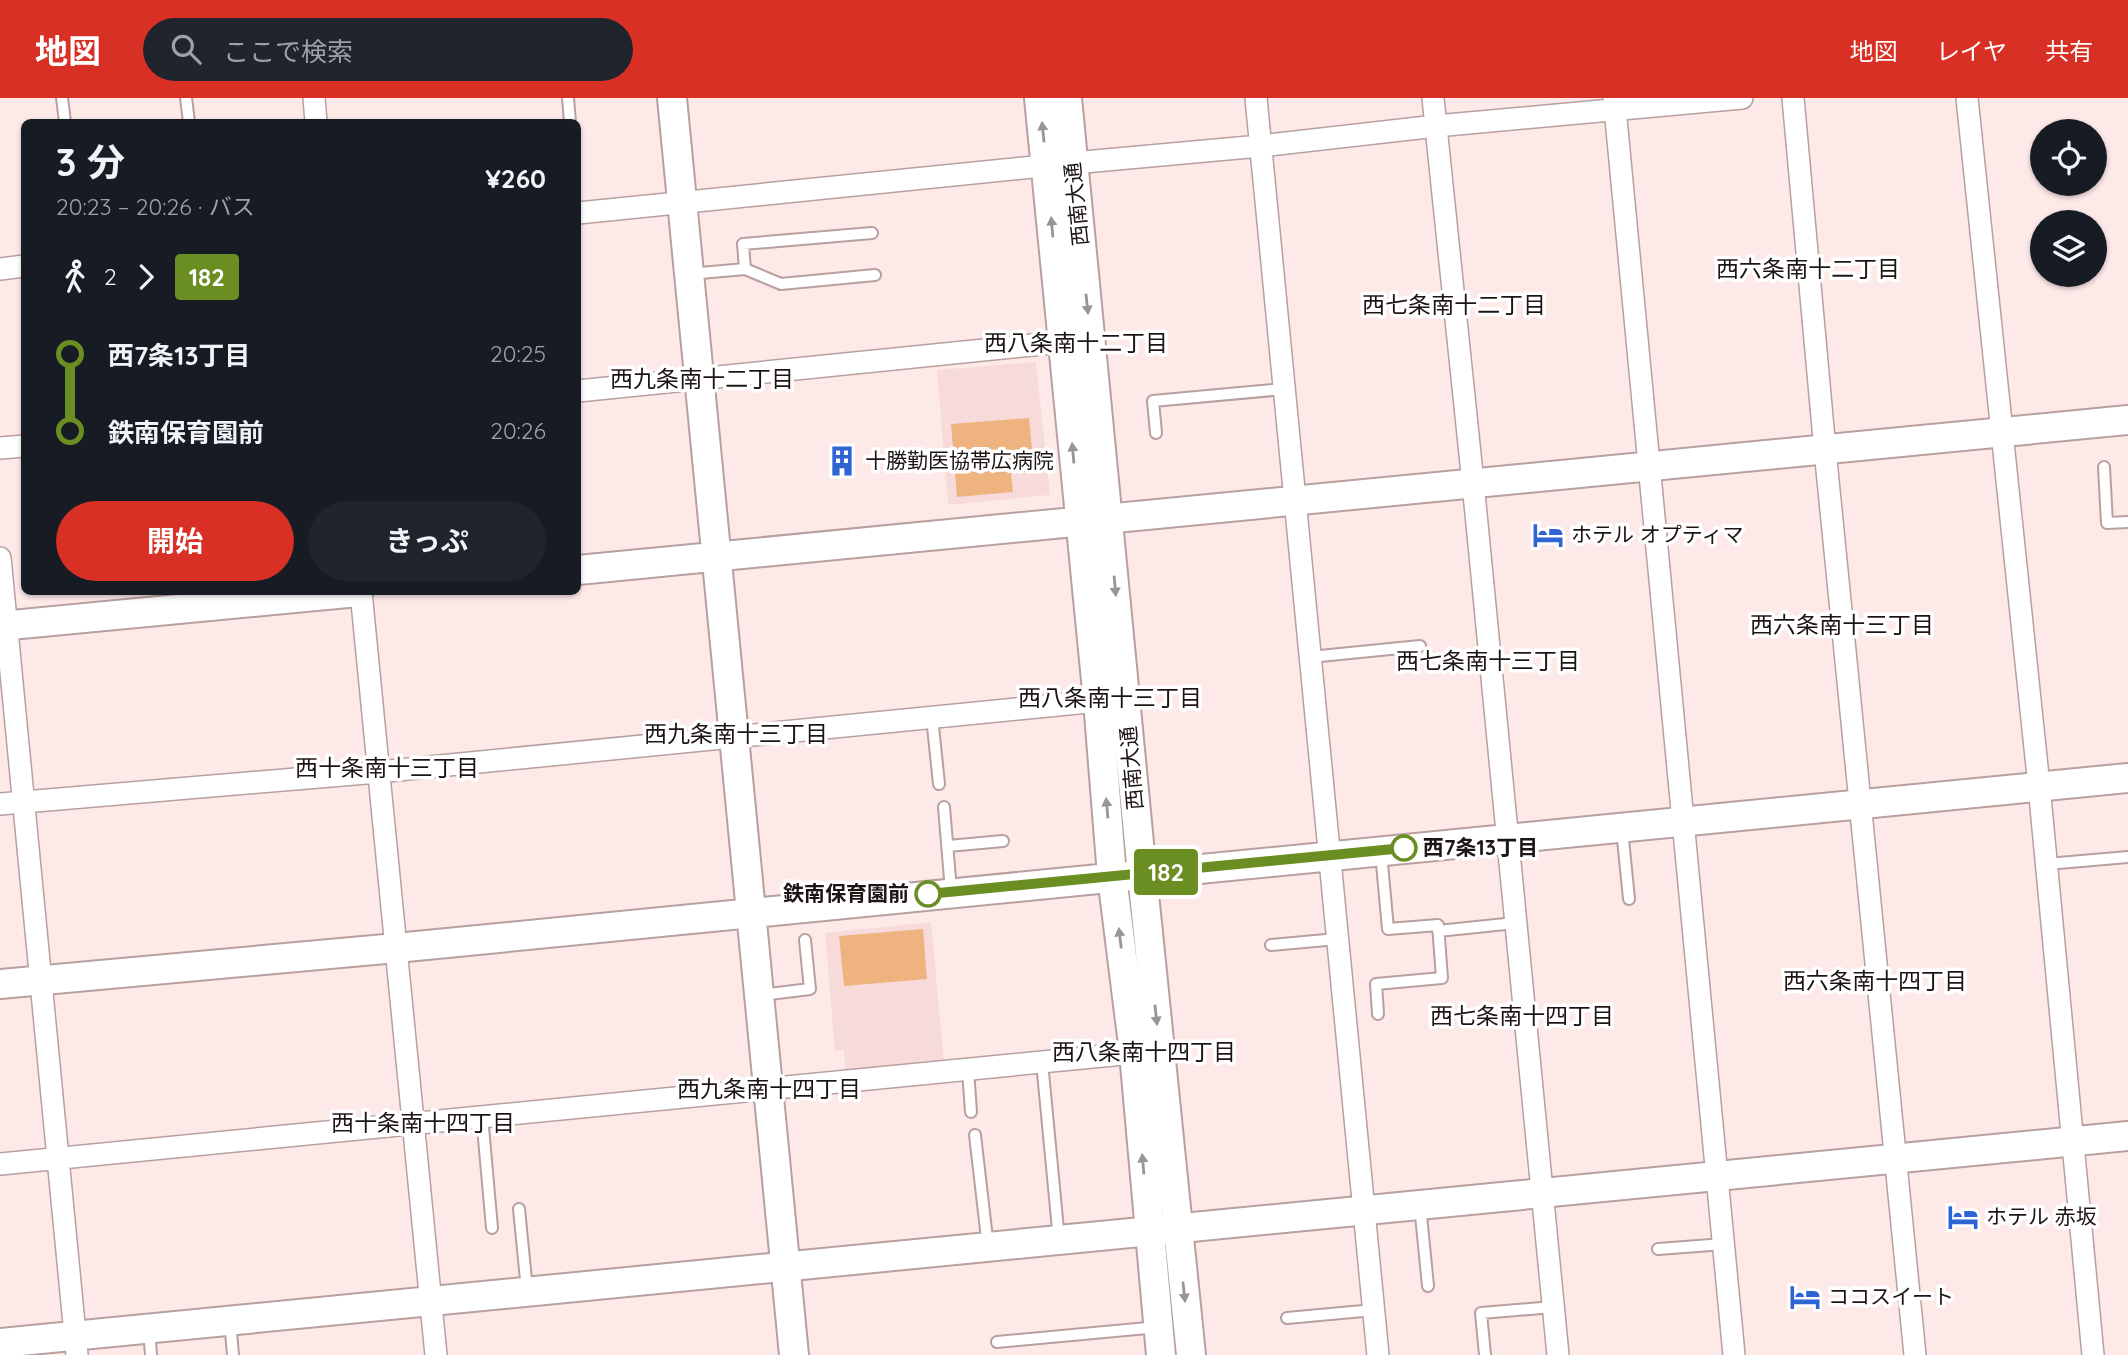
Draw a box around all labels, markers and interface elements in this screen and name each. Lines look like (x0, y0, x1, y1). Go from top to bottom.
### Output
search box (143, 18, 633, 81)
text: 地図 (35, 30, 101, 71)
icon: search (167, 30, 205, 68)
text: ここで検索 (223, 35, 353, 68)
text: 地図 (1850, 36, 1898, 66)
text: レイヤ (1936, 36, 2007, 66)
text: 共有 (2045, 36, 2093, 66)
map controls (2030, 119, 2107, 287)
button: locate (2030, 119, 2107, 196)
one-way arrow (1037, 121, 1048, 143)
text: 3 分 (56, 138, 125, 186)
street label: 西南大通 (1059, 161, 1093, 247)
text: ¥260 (485, 162, 546, 195)
text: 20:23 – 20:26 · バス (56, 192, 255, 221)
button: layers (2030, 210, 2107, 287)
one-way arrow (1046, 215, 1057, 237)
district label: 西六条南十二丁目 (1716, 254, 1900, 283)
icon: walk (56, 258, 94, 296)
icon: forward (127, 258, 165, 296)
text: 2 (104, 262, 117, 291)
text: 182 (189, 262, 225, 292)
district label: 西七条南十二丁目 (1362, 290, 1546, 319)
one-way arrow (1082, 293, 1093, 315)
district label: 西八条南十二丁目 (984, 328, 1168, 357)
text: 西7条13丁目 (108, 339, 250, 372)
text: 20:25 (490, 339, 546, 368)
district label: 西九条南十二丁目 (610, 364, 794, 393)
text: 鉄南保育園前 (108, 416, 264, 449)
text: 20:26 (490, 416, 546, 445)
one-way arrow (1068, 442, 1079, 464)
building icon: 十勝勤医協帯広病院 (825, 444, 859, 478)
place label: 十勝勤医協帯広病院 (865, 447, 1054, 473)
button: 開始 (56, 501, 294, 581)
button: きっぷ (308, 501, 546, 581)
hotel icon: ホテル オプティマ (1531, 518, 1565, 552)
place label: ホテル オプティマ (1571, 521, 1743, 547)
one-way arrow (1110, 575, 1121, 597)
district label: 西六条南十三丁目 (1750, 610, 1934, 639)
district label: 西七条南十三丁目 (1396, 646, 1580, 675)
district label: 西八条南十三丁目 (1018, 683, 1202, 712)
district label: 西九条南十三丁目 (644, 719, 828, 748)
street label: 西南大通 (1114, 725, 1148, 811)
district label: 西十条南十三丁目 (295, 753, 479, 782)
one-way arrow (1101, 797, 1112, 819)
place label: 西7条13丁目 (1423, 834, 1538, 860)
marker: 西7条13丁目 (1391, 835, 1417, 861)
line badge: 182 (1126, 849, 1206, 895)
text: 182 (1148, 857, 1184, 887)
place label: 鉄南保育園前 (783, 880, 909, 906)
marker: 鉄南保育園前 (915, 881, 941, 907)
one-way arrow (1114, 927, 1125, 949)
district label: 西六条南十四丁目 (1783, 966, 1967, 995)
district label: 西七条南十四丁目 (1430, 1001, 1614, 1030)
one-way arrow (1150, 1004, 1161, 1026)
district label: 西八条南十四丁目 (1052, 1037, 1236, 1066)
district label: 西九条南十四丁目 (677, 1074, 861, 1103)
district label: 西十条南十四丁目 (331, 1108, 515, 1137)
one-way arrow (1137, 1153, 1148, 1175)
hotel icon: ホテル 赤坂 (1946, 1200, 1980, 1234)
place label: ホテル 赤坂 (1986, 1203, 2097, 1229)
hotel icon: ココスイート (1788, 1280, 1822, 1314)
one-way arrow (1179, 1282, 1190, 1304)
place label: ココスイート (1828, 1283, 1954, 1309)

